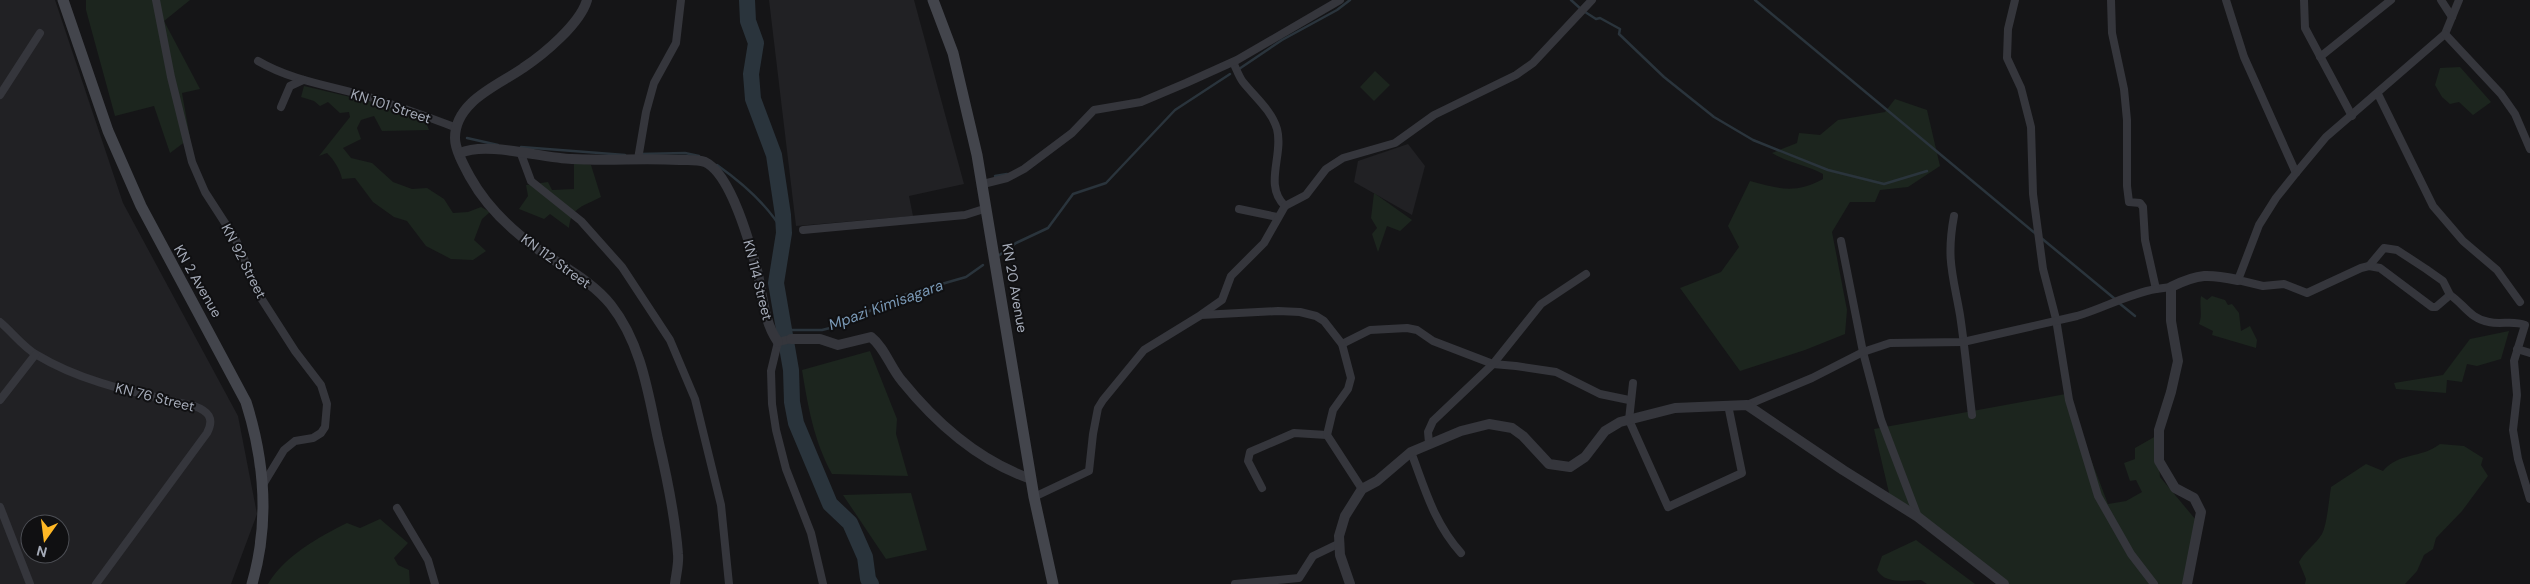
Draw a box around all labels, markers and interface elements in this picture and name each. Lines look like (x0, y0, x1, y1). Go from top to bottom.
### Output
street label: KN 101 Street (349, 85, 433, 127)
street label: KN 92 Street (217, 221, 271, 301)
street label: KN 112 Street (518, 230, 594, 292)
street label: KN 114 Street (739, 238, 777, 322)
street label: KN 2 Avenue (170, 241, 226, 321)
street label: KN 20 Avenue (998, 242, 1032, 334)
water label: Mpazi Kimisagara (826, 275, 946, 335)
street label: KN 76 Street (114, 378, 196, 416)
north arrow (20, 514, 70, 564)
text: N (35, 542, 49, 562)

